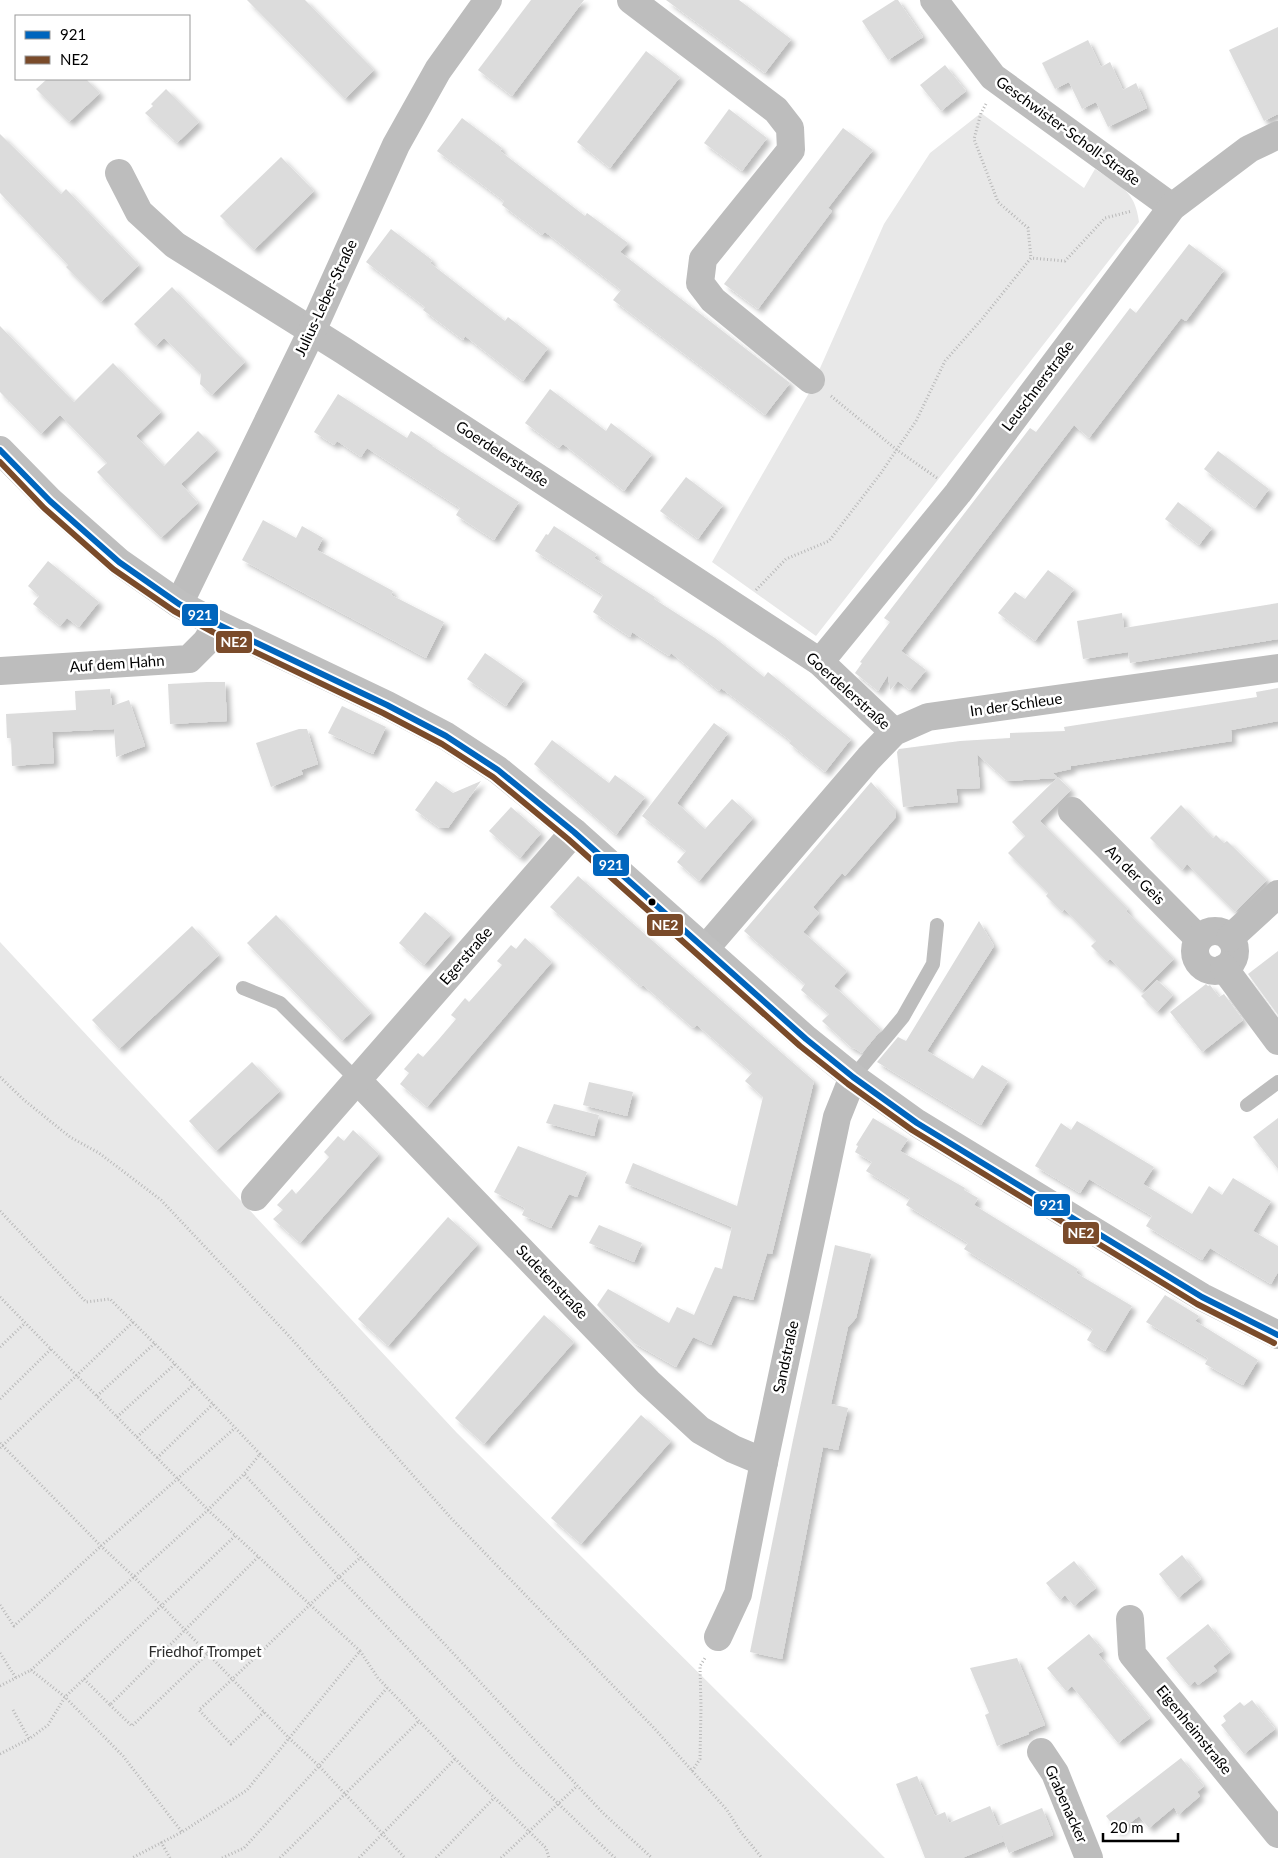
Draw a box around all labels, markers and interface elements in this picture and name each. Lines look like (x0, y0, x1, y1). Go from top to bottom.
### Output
legend (15, 15, 190, 80)
text: 921 (60, 25, 86, 43)
text: NE2 (60, 50, 89, 68)
street label: Geschwister-Scholl-Straße (993, 72, 1144, 189)
street label: Julius-Leber-Straße (290, 236, 360, 359)
street label: Leuschnerstraße (997, 337, 1077, 434)
street label: Goerdelerstraße (453, 416, 552, 490)
line badge: 921 (181, 603, 219, 627)
text: 921 (188, 606, 212, 623)
line badge: NE2 (215, 630, 253, 654)
text: NE2 (221, 633, 247, 650)
street label: Goerdelerstraße (803, 648, 894, 733)
street label: Auf dem Hahn (69, 651, 165, 675)
street label: In der Schleue (969, 689, 1063, 719)
street label: An der Geis (1102, 841, 1169, 908)
line badge: 921 (592, 853, 630, 877)
text: 921 (599, 856, 623, 873)
unlabelled marker (647, 897, 657, 907)
line badge: NE2 (646, 913, 684, 937)
text: NE2 (652, 916, 678, 933)
street label: Egerstraße (435, 923, 495, 988)
line badge: 921 (1033, 1193, 1071, 1217)
text: 921 (1040, 1196, 1064, 1213)
line badge: NE2 (1062, 1221, 1100, 1245)
text: NE2 (1068, 1224, 1094, 1241)
street label: Sudetenstraße (513, 1241, 592, 1322)
street label: Sandstraße (769, 1319, 801, 1395)
park label: Friedhof Trompet (148, 1642, 262, 1660)
street label: Eigenheimstraße (1153, 1681, 1236, 1778)
street label: Grabenacker (1042, 1762, 1092, 1846)
scale bar (1103, 1810, 1178, 1842)
text: 20 m (1110, 1818, 1144, 1836)

